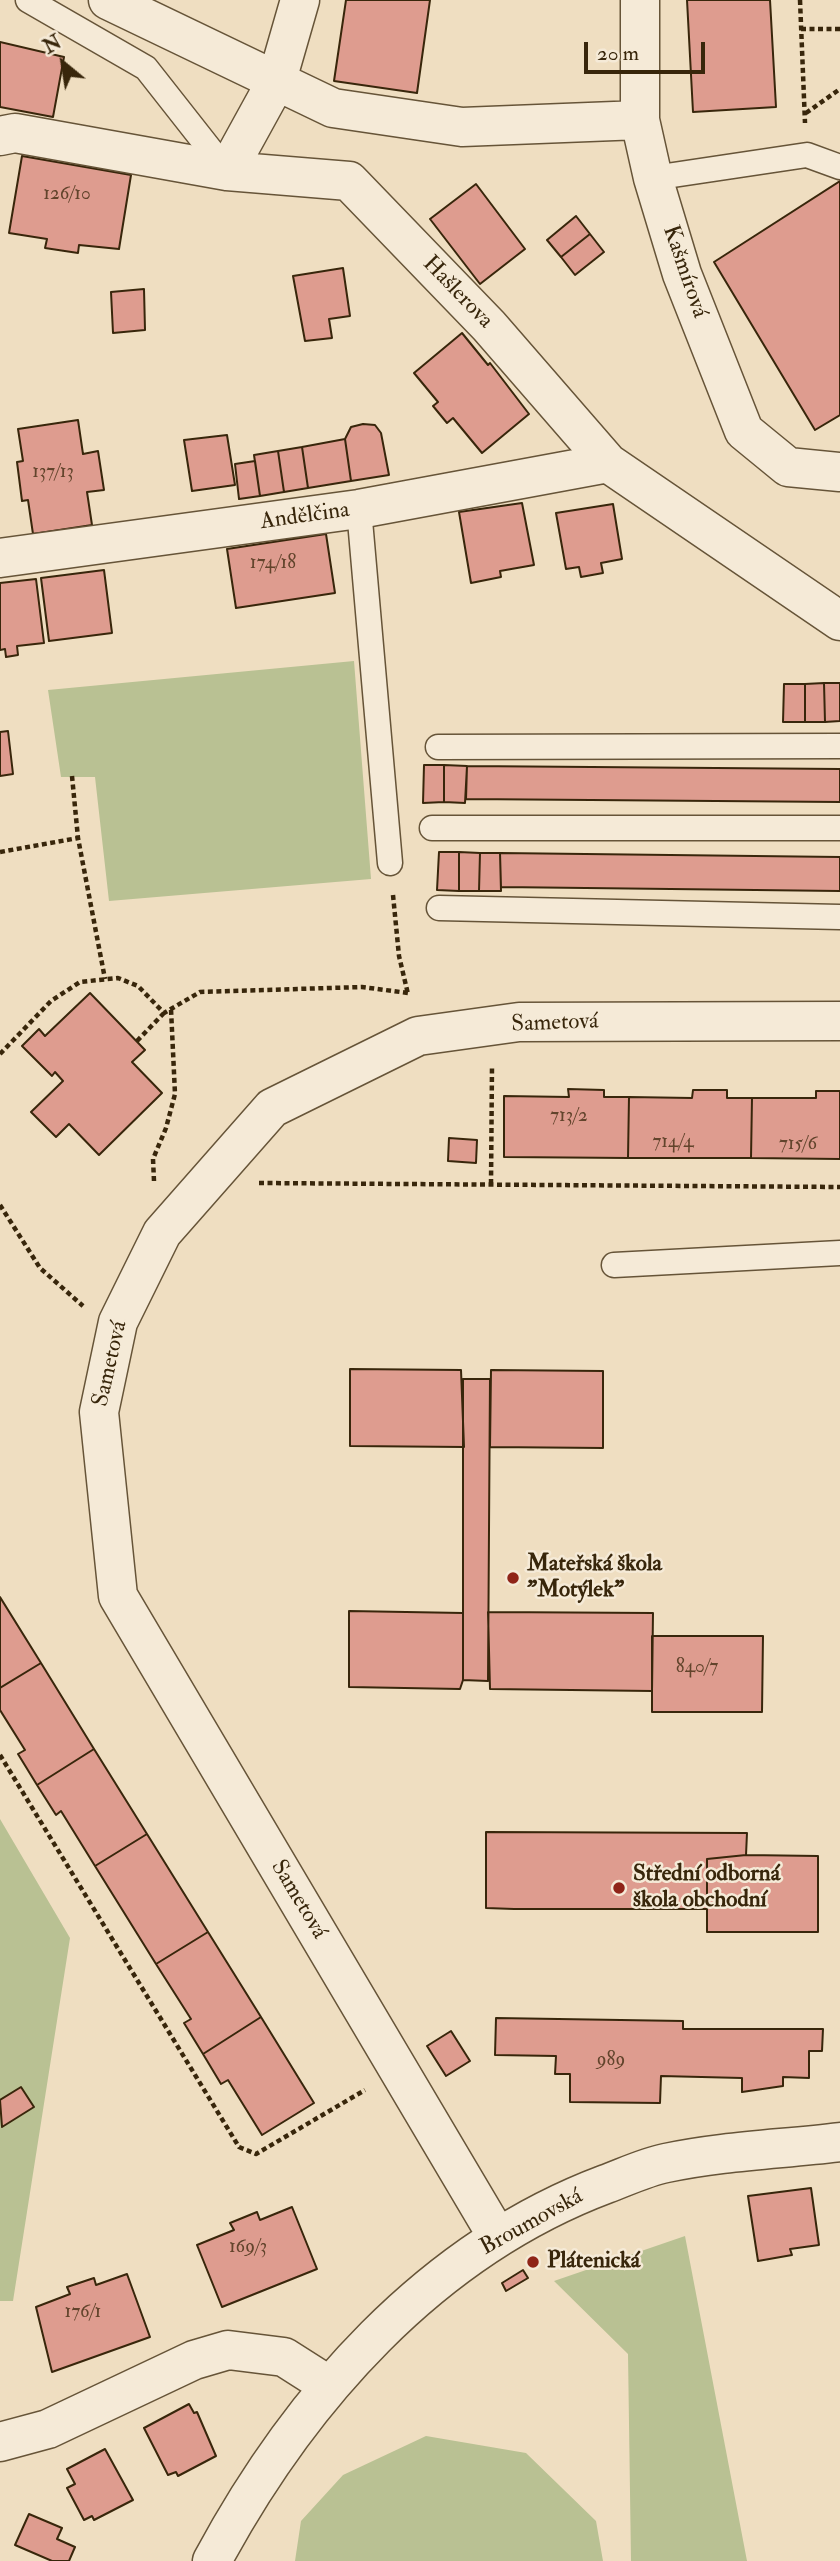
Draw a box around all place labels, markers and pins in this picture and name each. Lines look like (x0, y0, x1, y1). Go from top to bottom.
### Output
place label: Mateřská škola "Motýlek" (527, 1551, 662, 1605)
marker: Mateřská škola "Motýlek" (505, 1570, 521, 1586)
place label: Střední odborná škola obchodní (633, 1861, 780, 1915)
marker: Střední odborná škola obchodní (611, 1880, 627, 1896)
place label: Plátenická (547, 2248, 640, 2276)
marker: Plátenická (525, 2254, 541, 2270)

